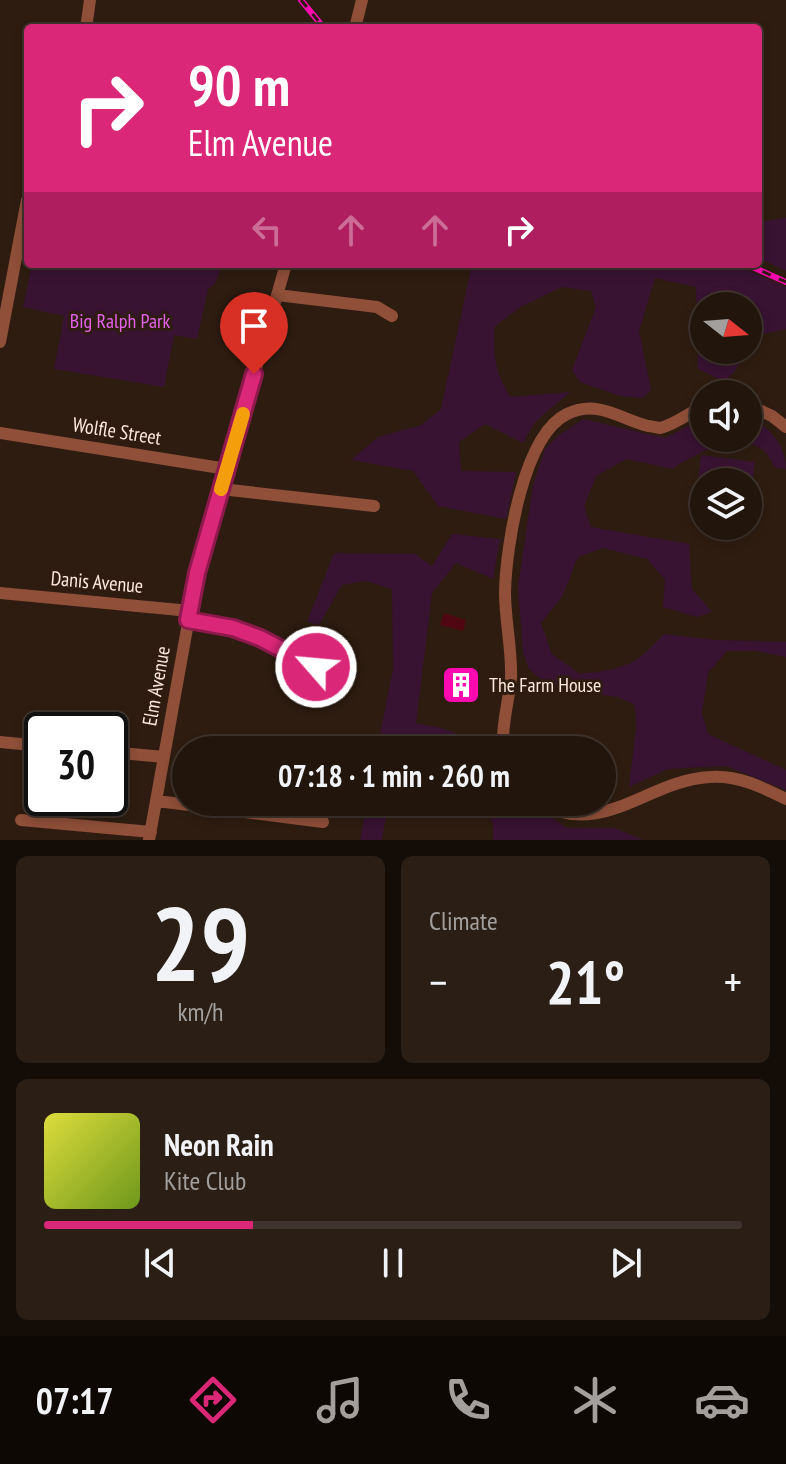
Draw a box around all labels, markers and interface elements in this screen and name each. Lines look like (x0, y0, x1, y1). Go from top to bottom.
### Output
text: 90 m (188, 49, 290, 121)
icon: right (56, 56, 160, 160)
text: Elm Avenue (188, 119, 333, 166)
icon: left (245, 208, 289, 252)
icon: ahead (329, 208, 373, 252)
icon: ahead (413, 208, 457, 252)
icon: right (497, 208, 541, 252)
pin (220, 292, 288, 374)
north arrow (690, 292, 762, 364)
map controls (690, 292, 762, 540)
icon: arrive (232, 304, 276, 348)
park label: Big Ralph Park (70, 308, 170, 334)
button: sound (690, 380, 762, 452)
street label: Wolfle Street (71, 411, 164, 451)
button: layers (690, 468, 762, 540)
street label: Danis Avenue (50, 565, 144, 599)
position arrow (274, 625, 358, 709)
street label: Elm Avenue (136, 644, 176, 728)
building icon: The Farm House (440, 664, 482, 706)
place label: The Farm House (489, 672, 601, 698)
speed limit sign: 30 (24, 712, 128, 816)
text: 07:18 · 1 min · 260 m (278, 756, 510, 795)
text: 29 (151, 875, 250, 1010)
text: Climate (429, 904, 498, 937)
text: 21° (546, 943, 625, 1021)
text: − (429, 953, 447, 1010)
text: + (724, 953, 742, 1010)
text: km/h (177, 995, 224, 1028)
text: Neon Rain (164, 1125, 274, 1164)
text: Kite Club (164, 1164, 246, 1197)
icon: previous (138, 1241, 182, 1285)
icon: pause (371, 1241, 415, 1285)
icon: next (604, 1241, 648, 1285)
icon: directions (185, 1372, 241, 1428)
icon: music (312, 1372, 368, 1428)
icon: phone (440, 1372, 496, 1428)
icon: climate (567, 1372, 623, 1428)
icon: car (694, 1372, 750, 1428)
text: 07:17 (36, 1377, 114, 1424)

